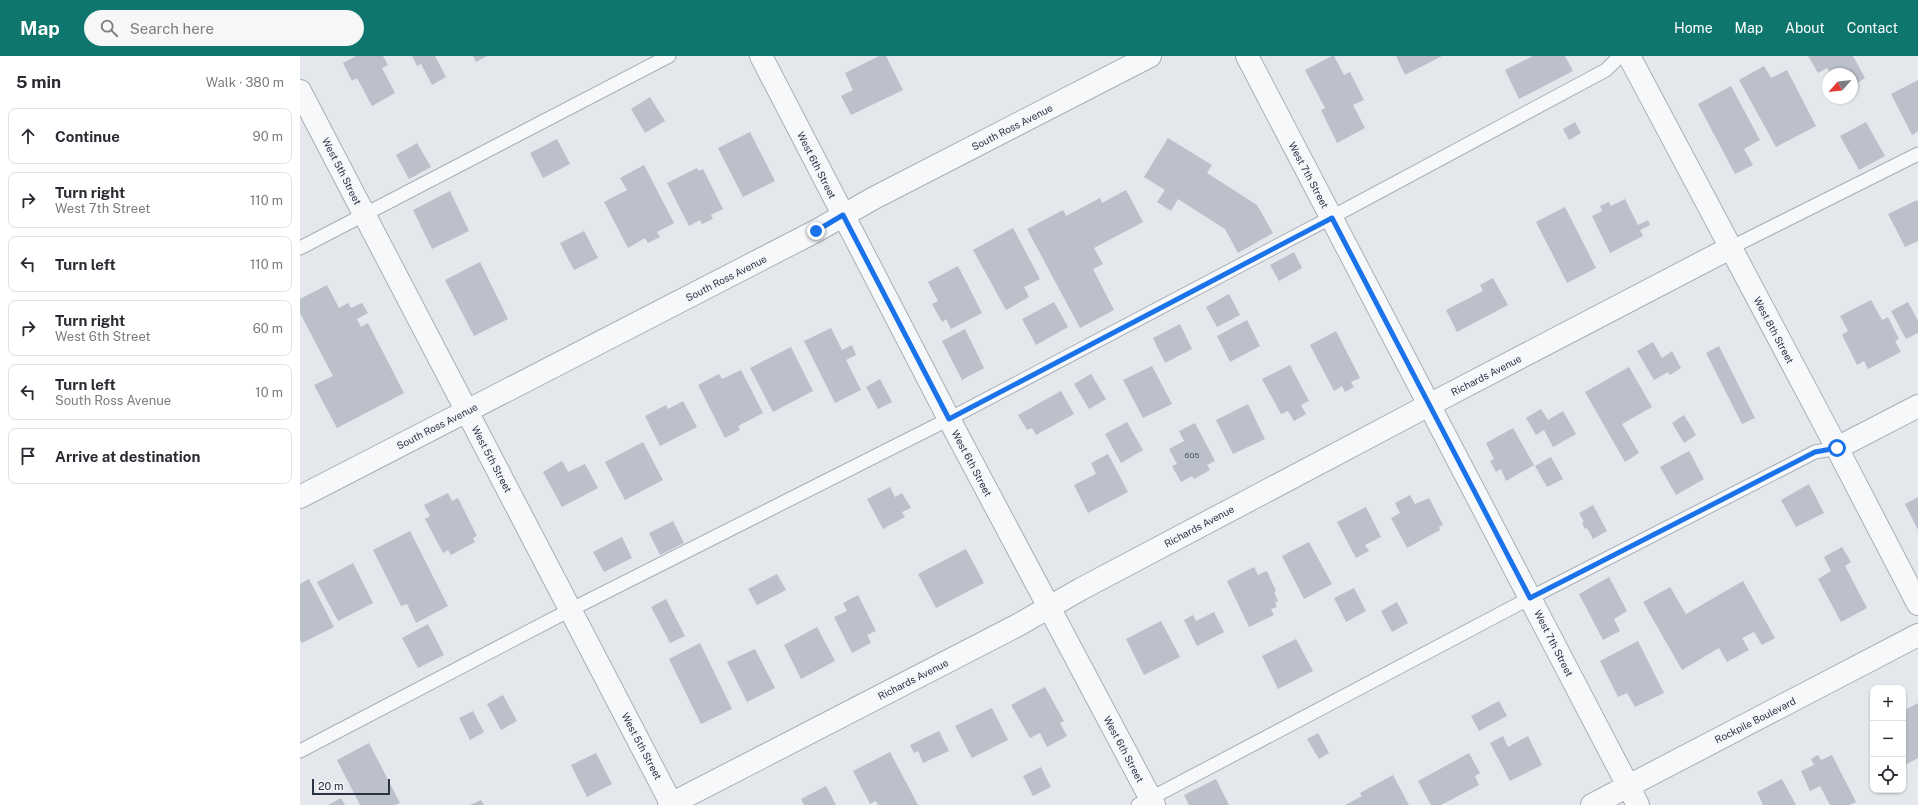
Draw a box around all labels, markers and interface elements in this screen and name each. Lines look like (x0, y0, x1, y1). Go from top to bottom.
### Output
search box (84, 10, 364, 46)
text: Map (20, 17, 60, 39)
icon: search (98, 17, 120, 39)
text: Search here (130, 20, 214, 37)
text: Home (1674, 20, 1713, 36)
text: Map (1735, 20, 1763, 36)
text: About (1785, 20, 1825, 36)
text: Contact (1847, 20, 1898, 36)
north arrow (1822, 68, 1858, 104)
text: 5 min (16, 72, 61, 92)
text: Walk · 380 m (206, 75, 284, 90)
street label: South Ross Avenue (969, 101, 1055, 153)
icon: ahead (17, 125, 39, 147)
text: Continue (55, 128, 120, 145)
text: 90 m (253, 129, 283, 144)
street label: West 6th Street (795, 130, 839, 201)
street label: West 5th Street (320, 135, 364, 207)
street label: West 7th Street (1287, 140, 1332, 210)
text: Turn right (55, 184, 125, 201)
icon: right (17, 189, 39, 211)
text: 110 m (250, 193, 283, 208)
text: West 7th Street (55, 201, 150, 216)
route end (807, 222, 825, 240)
street label: South Ross Avenue (683, 252, 769, 304)
icon: left (17, 253, 39, 275)
text: Turn left (55, 256, 116, 273)
text: 110 m (250, 257, 283, 272)
street label: West 8th Street (1751, 295, 1797, 365)
text: Turn right (55, 312, 125, 329)
icon: right (17, 317, 39, 339)
text: 60 m (253, 321, 283, 336)
text: West 6th Street (55, 329, 151, 344)
street label: Richards Avenue (1449, 352, 1524, 398)
text: Turn left (55, 376, 116, 393)
icon: left (17, 381, 39, 403)
text: 10 m (255, 385, 283, 400)
text: South Ross Avenue (55, 393, 171, 408)
street label: South Ross Avenue (394, 400, 480, 452)
street label: West 5th Street (469, 424, 515, 494)
street label: West 6th Street (949, 428, 995, 498)
route start (1828, 439, 1846, 457)
icon: arrive (17, 445, 39, 467)
text: Arrive at destination (55, 448, 200, 465)
house number: 605 (1185, 450, 1199, 460)
street label: Richards Avenue (1162, 502, 1236, 549)
street label: West 7th Street (1532, 608, 1576, 678)
street label: Richards Avenue (876, 656, 951, 702)
map controls (1870, 685, 1906, 793)
button: + (1870, 685, 1906, 721)
street label: Rockpile Boulevard (1712, 694, 1798, 746)
street label: West 5th Street (619, 711, 665, 781)
street label: West 6th Street (1101, 714, 1147, 784)
button: − (1870, 721, 1906, 757)
button: locate (1870, 757, 1906, 793)
scale bar (312, 777, 390, 796)
text: 20 m (318, 780, 343, 792)

